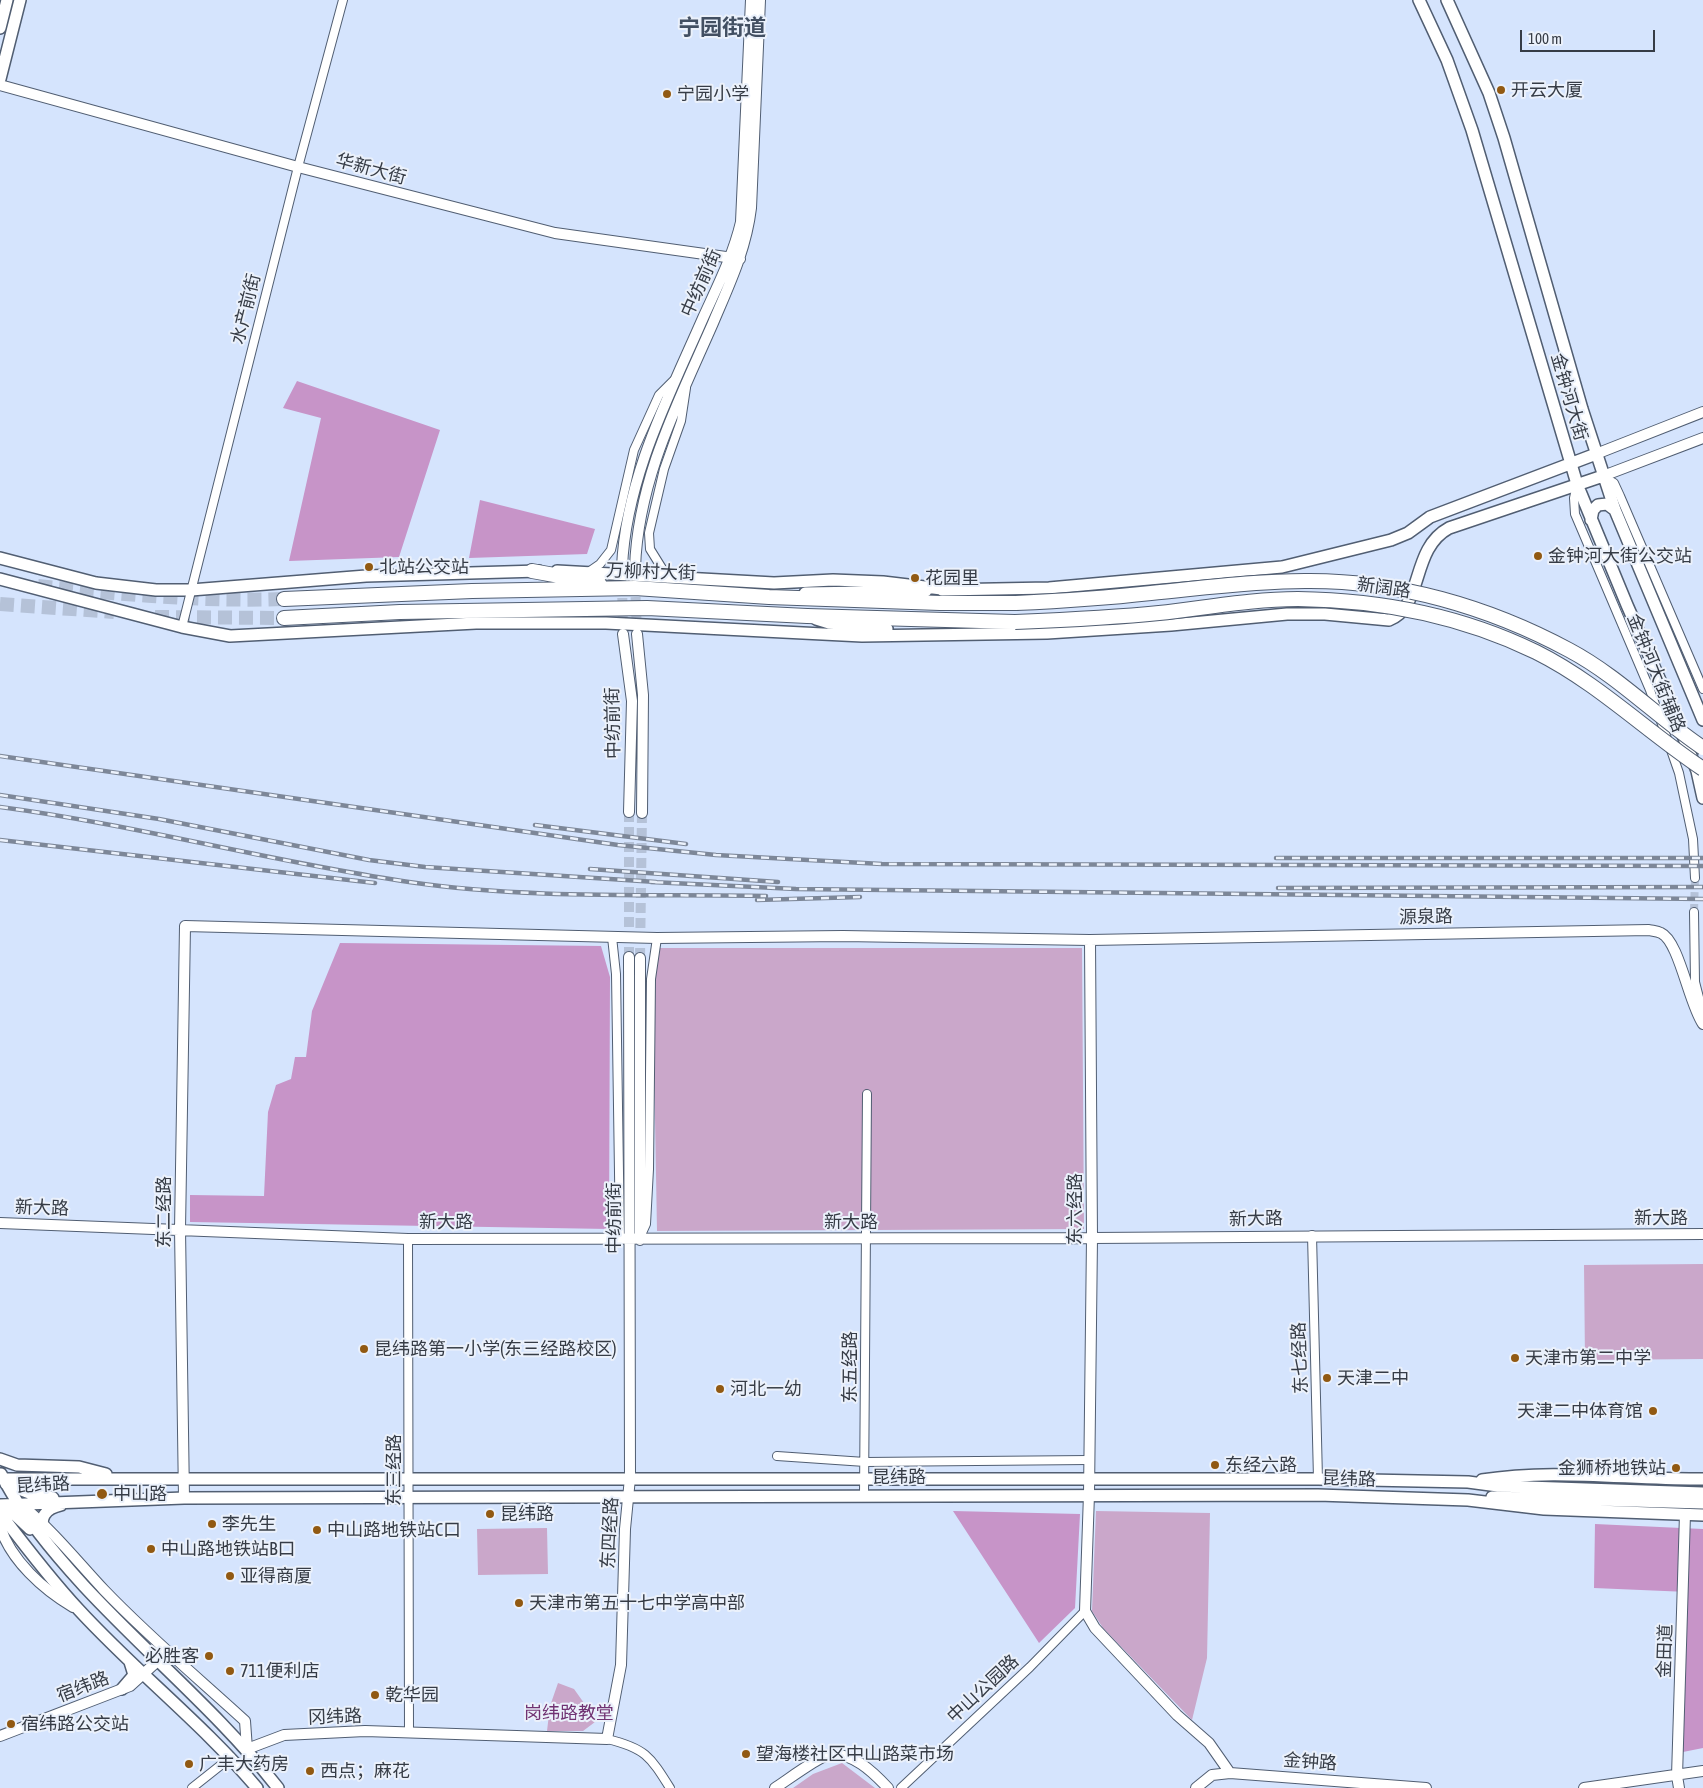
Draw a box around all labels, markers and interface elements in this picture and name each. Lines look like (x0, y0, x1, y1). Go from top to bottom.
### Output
district label: 宁园街道 (678, 15, 766, 41)
scale bar (1523, 20, 1658, 52)
text: 100 m (1528, 30, 1562, 47)
place label: 开云大厦 (1511, 79, 1583, 101)
place label: 宁园小学 (677, 83, 749, 105)
marker: 开云大厦 (1495, 84, 1507, 96)
marker: 宁园小学 (661, 88, 673, 100)
street label: 华新大街 (333, 149, 409, 189)
street label: 中纺前街 (676, 246, 726, 320)
street label: 水产前街 (227, 271, 265, 347)
street label: 金钟河大街 (1546, 351, 1592, 443)
place label: 金钟河大街公交站 (1548, 545, 1692, 567)
marker: 金钟河大街公交站 (1532, 550, 1544, 562)
place label: 北站公交站 (379, 556, 469, 578)
street label: 万柳村大街 (606, 560, 696, 584)
marker: 北站公交站 (363, 561, 375, 573)
place label: 花园里 (925, 567, 979, 589)
marker: 花园里 (909, 572, 921, 584)
street label: 新阔路 (1356, 574, 1412, 602)
street label: 金钟河大街辅路 (1622, 611, 1690, 735)
street label: 中纺前街 (602, 687, 624, 759)
street label: 源泉路 (1399, 906, 1453, 928)
street label: 东六经路 (1064, 1173, 1086, 1245)
street label: 东二经路 (153, 1176, 175, 1248)
street label: 中纺前街 (603, 1182, 625, 1254)
street label: 新大路 (15, 1196, 69, 1220)
street label: 新大路 (1634, 1207, 1688, 1229)
street label: 新大路 (1229, 1208, 1283, 1230)
street label: 新大路 (419, 1211, 473, 1233)
street label: 新大路 (824, 1211, 878, 1233)
street label: 东七经路 (1288, 1322, 1312, 1394)
street label: 东五经路 (839, 1331, 861, 1403)
place label: 昆纬路第一小学(东三经路校区) (374, 1338, 617, 1360)
marker: 昆纬路第一小学(东三经路校区) (358, 1343, 370, 1355)
place label: 天津市第二中学 (1525, 1347, 1651, 1369)
marker: 天津市第二中学 (1509, 1352, 1521, 1364)
place label: 天津二中 (1337, 1367, 1409, 1389)
marker: 天津二中 (1321, 1372, 1333, 1384)
place label: 河北一幼 (730, 1378, 802, 1400)
marker: 河北一幼 (714, 1383, 726, 1395)
place label: 天津二中体育馆 (1517, 1400, 1643, 1422)
marker: 天津二中体育馆 (1647, 1405, 1659, 1417)
street label: 东三经路 (383, 1434, 405, 1506)
place label: 东经六路 (1225, 1454, 1297, 1476)
place label: 金狮桥地铁站 (1558, 1457, 1666, 1479)
marker: 东经六路 (1209, 1459, 1221, 1471)
marker: 金狮桥地铁站 (1670, 1462, 1682, 1474)
street label: 昆纬路 (872, 1466, 926, 1488)
street label: 昆纬路 (1322, 1467, 1376, 1491)
street label: 昆纬路 (15, 1473, 71, 1497)
place label: 中山路 (113, 1483, 167, 1505)
marker: 中山路 (95, 1487, 109, 1501)
street label: 东四经路 (597, 1496, 623, 1570)
place label: 昆纬路 (500, 1503, 554, 1525)
marker: 昆纬路 (484, 1508, 496, 1520)
place label: 李先生 (222, 1513, 276, 1535)
marker: 李先生 (206, 1518, 218, 1530)
place label: 中山路地铁站C口 (327, 1519, 461, 1541)
marker: 中山路地铁站C口 (311, 1524, 323, 1536)
place label: 中山路地铁站B口 (161, 1538, 296, 1560)
marker: 中山路地铁站B口 (145, 1543, 157, 1555)
place label: 亚得商厦 (240, 1565, 312, 1587)
marker: 亚得商厦 (224, 1570, 236, 1582)
place label: 天津市第五十七中学高中部 (529, 1592, 745, 1614)
marker: 天津市第五十七中学高中部 (513, 1597, 525, 1609)
street label: 金田道 (1653, 1624, 1677, 1678)
place label: 必胜客 (145, 1645, 199, 1667)
marker: 必胜客 (203, 1650, 215, 1662)
street label: 中山公园路 (943, 1650, 1023, 1728)
place label: 711便利店 (240, 1660, 319, 1682)
marker: 711便利店 (224, 1665, 236, 1677)
street label: 宿纬路 (54, 1667, 112, 1707)
place label: 乾华园 (385, 1684, 439, 1706)
marker: 乾华园 (369, 1689, 381, 1701)
park label: 岗纬路教堂 (524, 1702, 614, 1724)
street label: 冈纬路 (308, 1705, 362, 1729)
place label: 宿纬路公交站 (21, 1713, 129, 1735)
marker: 宿纬路公交站 (5, 1718, 17, 1730)
place label: 望海楼社区中山路菜市场 (756, 1743, 954, 1765)
marker: 望海楼社区中山路菜市场 (740, 1748, 752, 1760)
street label: 金钟路 (1282, 1749, 1338, 1775)
place label: 广丰大药房 (199, 1753, 289, 1775)
marker: 广丰大药房 (183, 1758, 195, 1770)
place label: 西点；麻花 (320, 1760, 410, 1782)
marker: 西点；麻花 (304, 1765, 316, 1777)

